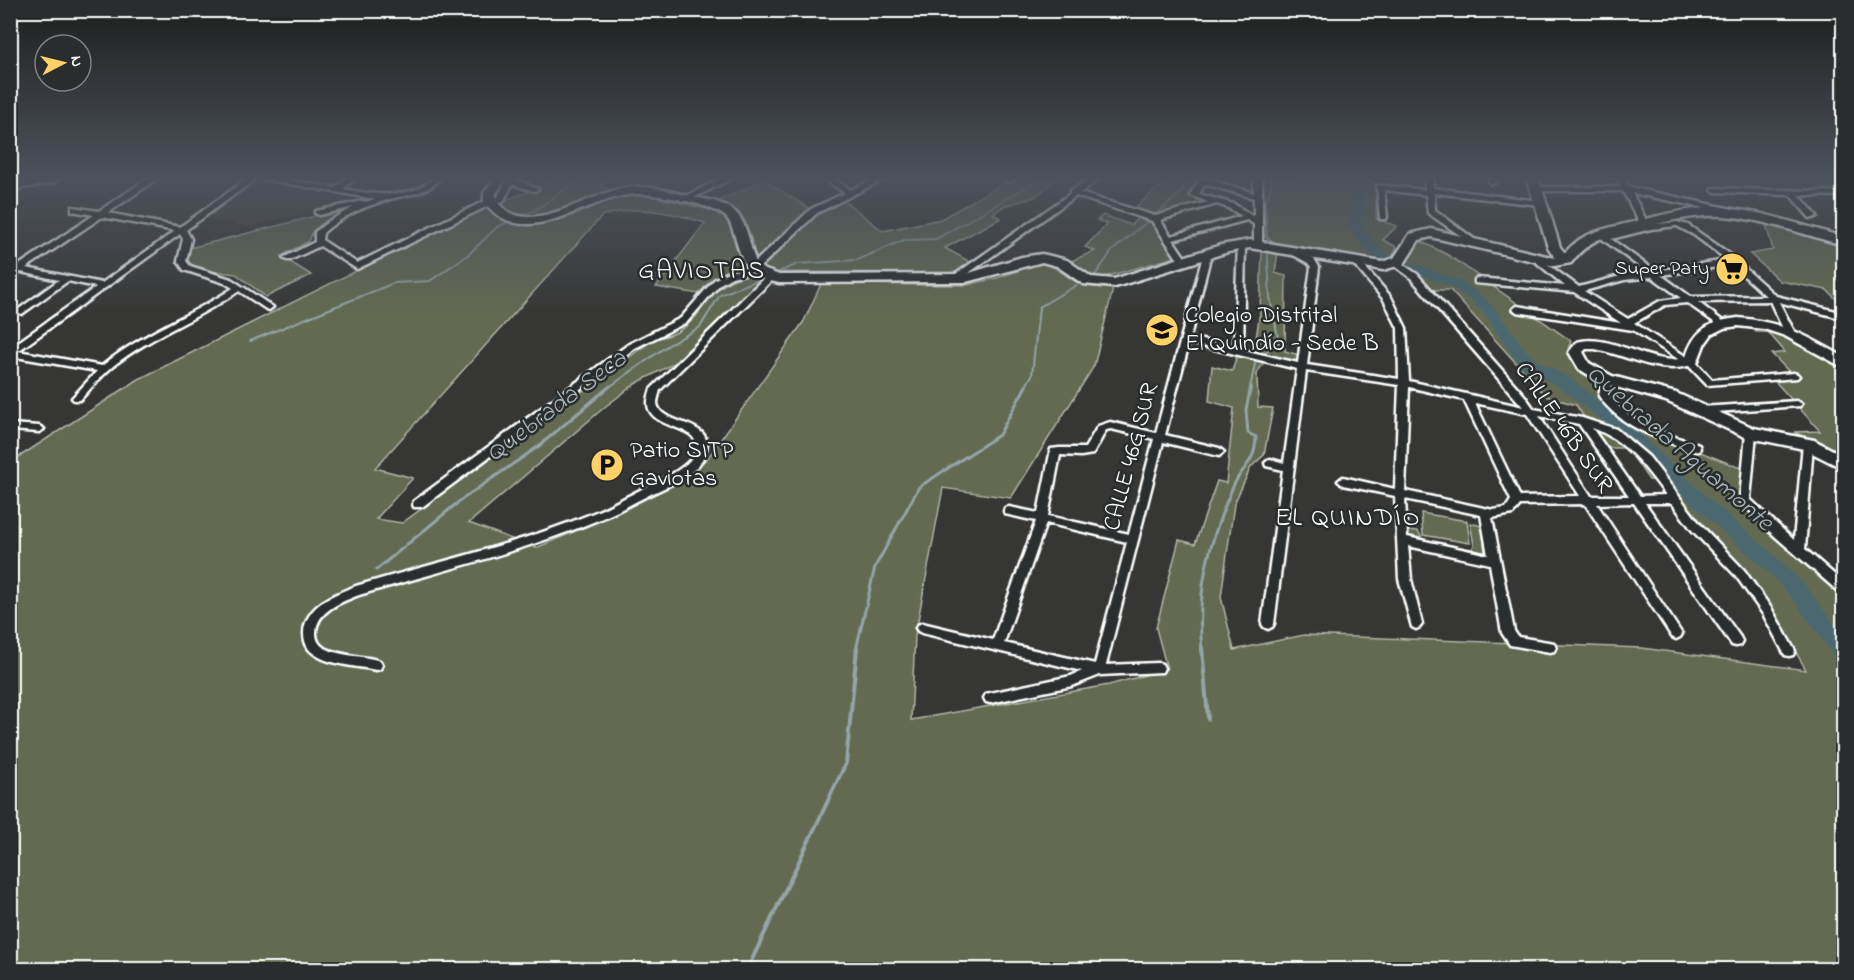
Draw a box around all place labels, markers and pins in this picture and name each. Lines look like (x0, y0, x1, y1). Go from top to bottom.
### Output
supermarket icon: Super Paty (1714, 251, 1750, 287)
place label: Super Paty (1615, 255, 1709, 284)
place label: Colegio Distrital El Quindío - Sede B (1185, 299, 1379, 362)
school or university icon: Colegio Distrital El Quindío - Sede B (1144, 312, 1180, 348)
place label: Patio SITP Gaviotas (630, 434, 734, 497)
parking icon: Patio SITP Gaviotas (589, 447, 625, 483)

